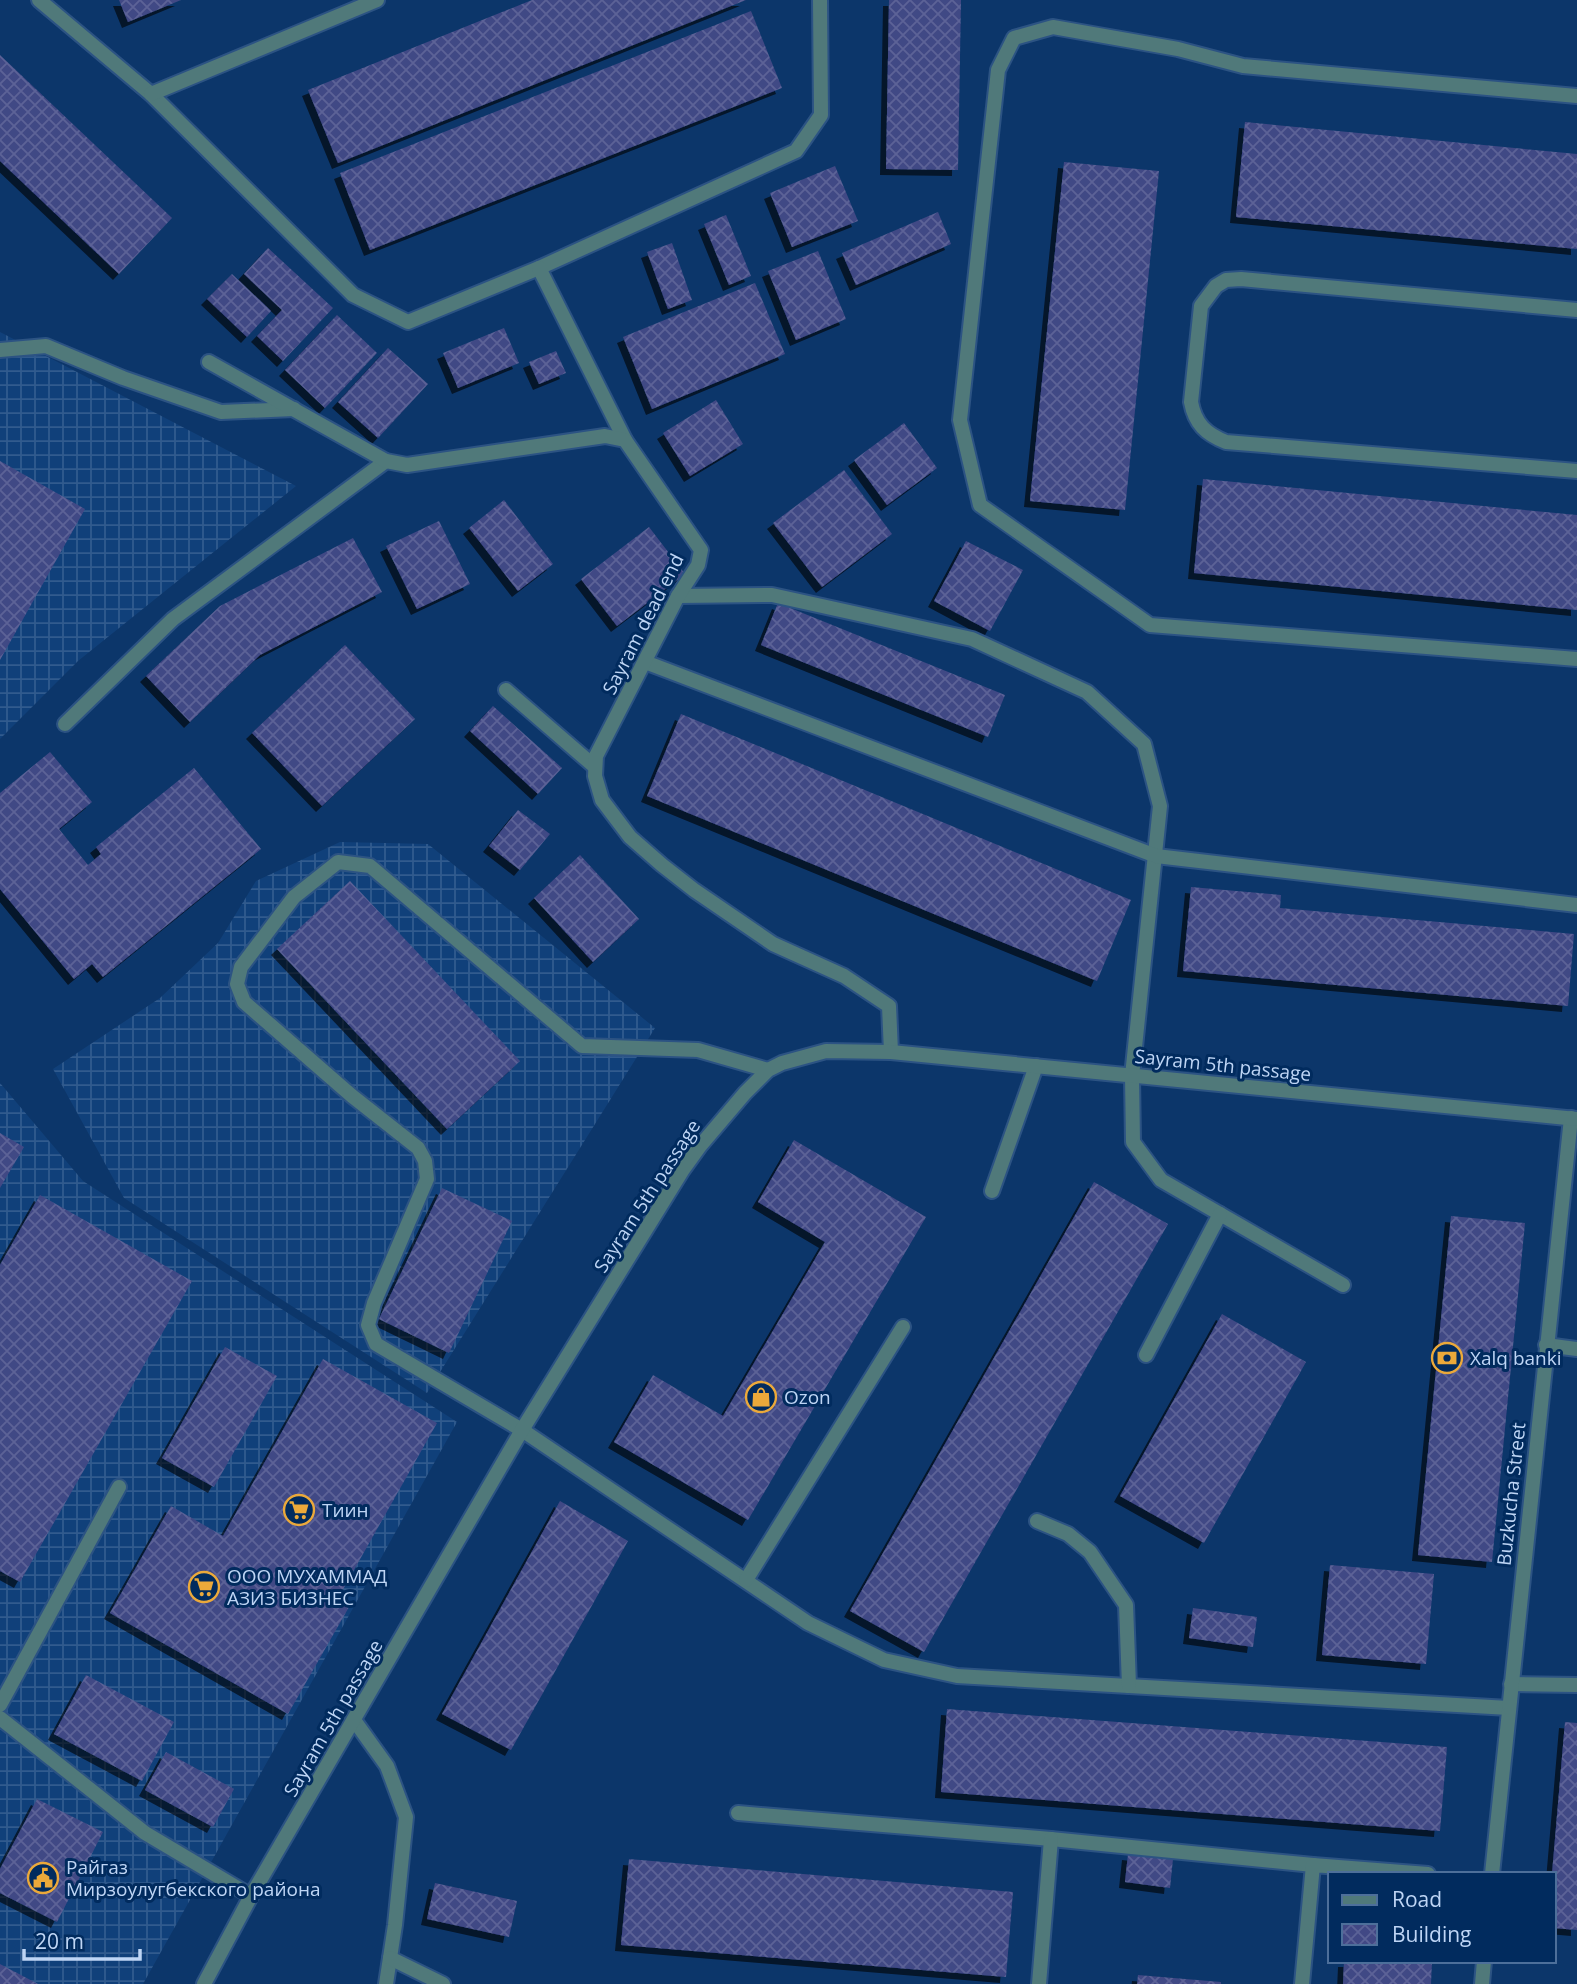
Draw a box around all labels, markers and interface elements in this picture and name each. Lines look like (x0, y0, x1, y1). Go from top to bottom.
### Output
street label: Sayram dead end (596, 549, 690, 699)
street label: Sayram 5th passage (1133, 1043, 1313, 1087)
street label: Sayram 5th passage (588, 1115, 706, 1277)
bank icon: Xalq banki (1430, 1341, 1464, 1375)
place label: Xalq banki (1470, 1345, 1562, 1371)
shop icon: Ozon (744, 1380, 778, 1414)
place label: Ozon (784, 1384, 831, 1410)
street label: Buzkucha Street (1491, 1421, 1531, 1567)
supermarket icon: Тиин (282, 1493, 316, 1527)
place label: Тиин (322, 1497, 369, 1523)
place label: ООО МУХАММАД АЗИЗ БИЗНЕС (227, 1563, 387, 1611)
supermarket icon: ООО МУХАММАД АЗИЗ БИЗНЕС (187, 1570, 221, 1604)
street label: Sayram 5th passage (277, 1635, 389, 1801)
place label: Райгаз Мирзоулугбекского района (66, 1854, 320, 1902)
public building icon: Райгаз Мирзоулугбекского района (26, 1861, 60, 1895)
legend (1328, 1872, 1556, 1963)
text: Road (1392, 1885, 1442, 1913)
scale bar (24, 1918, 140, 1962)
text: Building (1392, 1920, 1471, 1948)
text: 20 m (35, 1927, 84, 1955)

